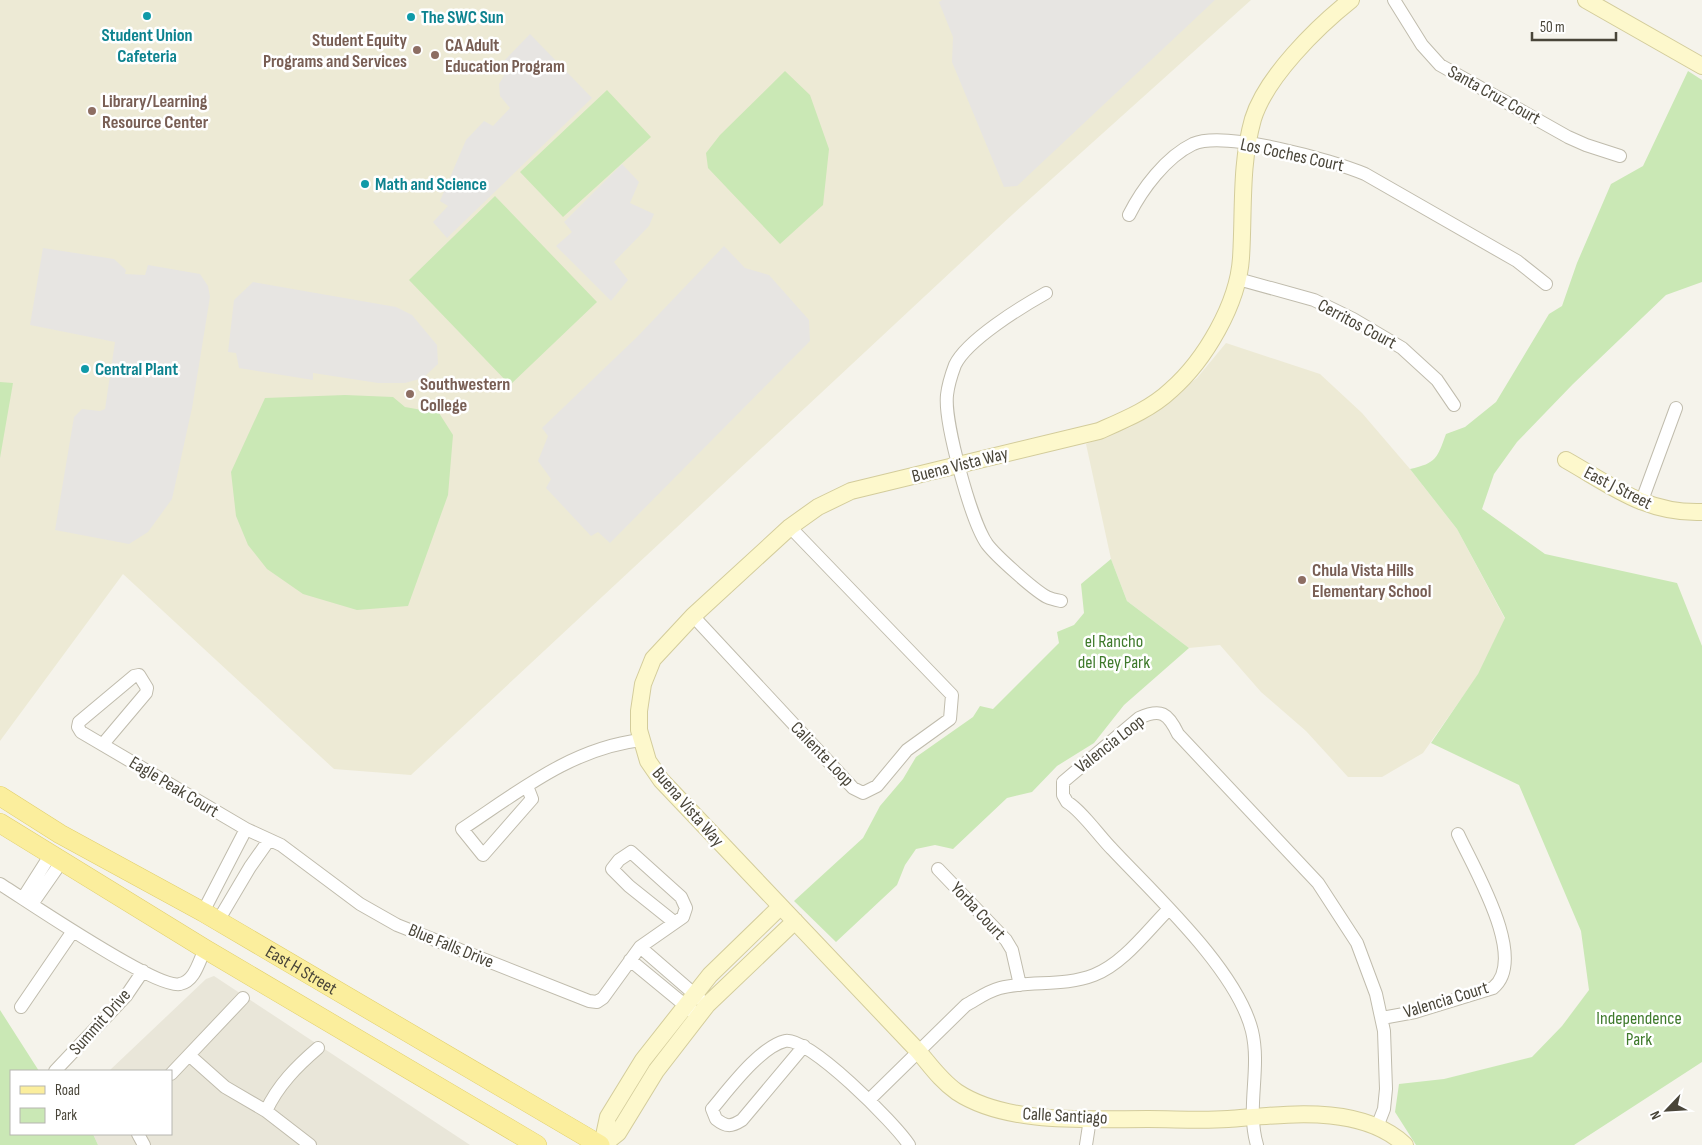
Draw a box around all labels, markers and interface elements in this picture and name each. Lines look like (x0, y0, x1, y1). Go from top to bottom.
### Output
place label: The SWC Sun (421, 7, 504, 28)
marker: Student Union Cafeteria (141, 10, 153, 22)
scale bar (1532, 10, 1616, 42)
marker: The SWC Sun (405, 11, 417, 23)
text: 50 m (1540, 18, 1565, 37)
place label: Student Union Cafeteria (101, 25, 193, 67)
place label: Student Equity Programs and Services (263, 30, 408, 72)
place label: CA Adult Education Program (445, 35, 565, 77)
marker: Student Equity Programs and Services (411, 44, 423, 56)
marker: CA Adult Education Program (429, 49, 441, 61)
street label: Santa Cruz Court (1444, 61, 1544, 129)
place label: Library/Learning Resource Center (102, 91, 209, 133)
marker: Library/Learning Resource Center (86, 105, 98, 117)
street label: Los Coches Court (1238, 134, 1346, 176)
place label: Math and Science (375, 174, 487, 195)
marker: Math and Science (359, 178, 371, 190)
street label: Cerritos Court (1314, 295, 1400, 354)
place label: Central Plant (95, 359, 178, 380)
marker: Central Plant (79, 363, 91, 375)
place label: Southwestern College (420, 374, 510, 416)
marker: Southwestern College (404, 388, 416, 400)
street label: Buena Vista Way (910, 443, 1010, 487)
street label: East J Street (1581, 462, 1656, 514)
place label: Chula Vista Hills Elementary School (1312, 560, 1431, 602)
marker: Chula Vista Hills Elementary School (1296, 574, 1308, 586)
park label: el Rancho del Rey Park (1078, 631, 1150, 673)
street label: Valencia Loop (1071, 710, 1149, 778)
street label: Caliente Loop (786, 717, 858, 791)
street label: Eagle Peak Court (125, 752, 223, 822)
street label: Buena Vista Way (648, 763, 728, 851)
street label: Yorba Court (946, 878, 1010, 944)
street label: Blue Falls Drive (405, 919, 497, 973)
street label: East H Street (262, 941, 341, 999)
street label: Valencia Court (1401, 977, 1491, 1023)
street label: Summit Drive (65, 985, 135, 1059)
park label: Independence Park (1596, 1008, 1682, 1050)
legend (10, 1070, 172, 1135)
text: Road (55, 1081, 80, 1100)
north arrow (1642, 1085, 1692, 1135)
street label: Calle Santiago (1022, 1103, 1108, 1129)
text: Park (55, 1106, 77, 1125)
text: N (1646, 1108, 1665, 1122)

